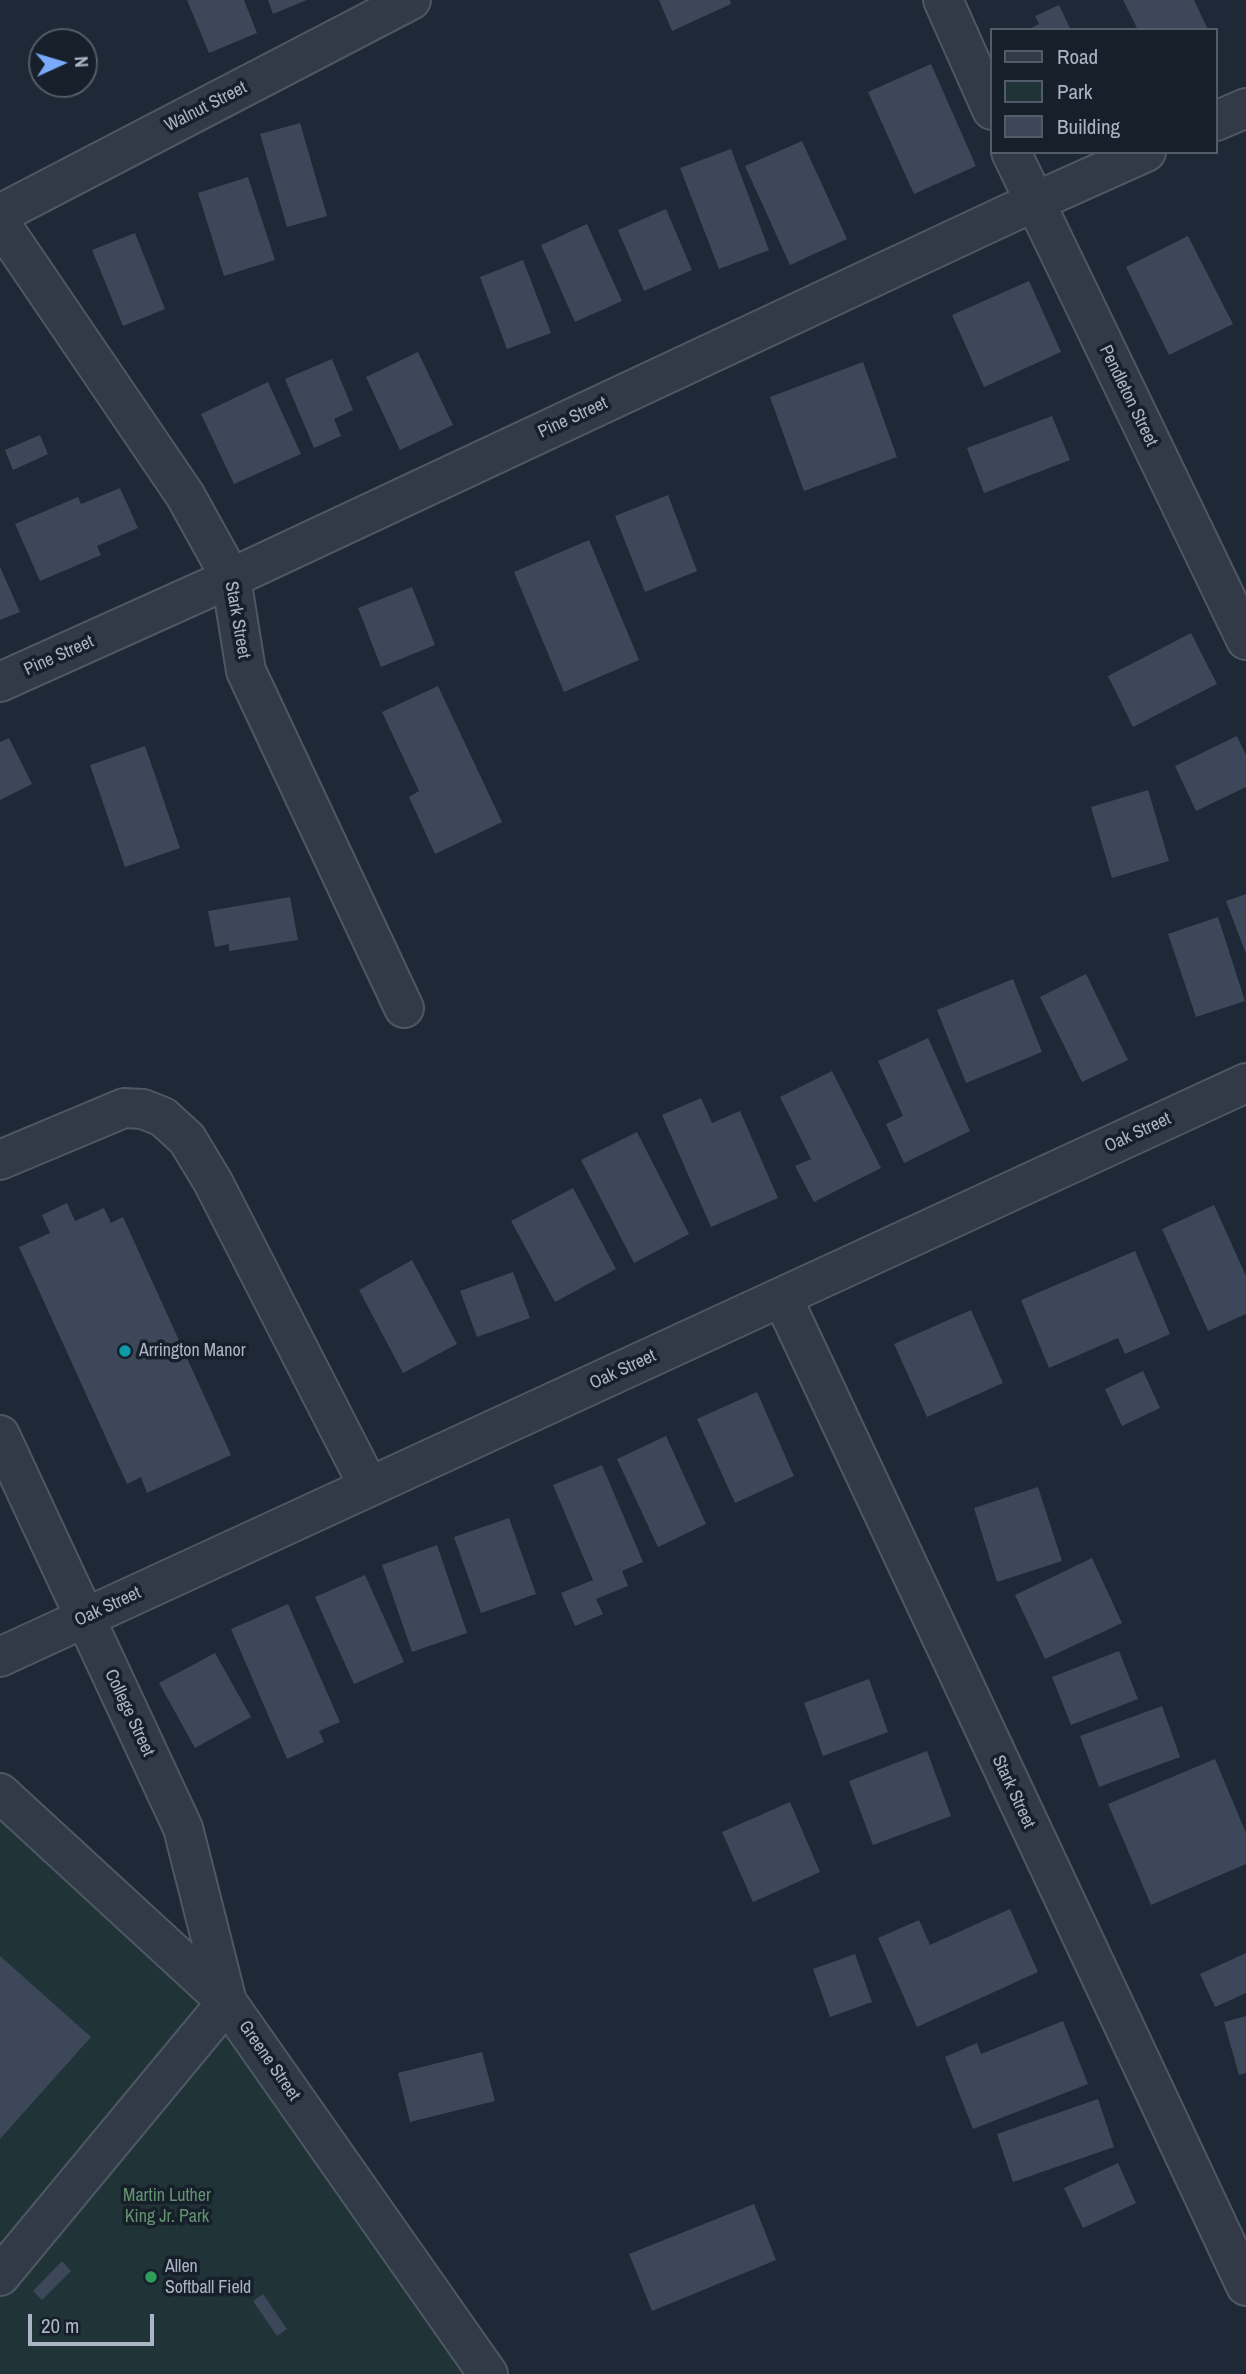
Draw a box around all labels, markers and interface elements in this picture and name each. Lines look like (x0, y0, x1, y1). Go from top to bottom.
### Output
north arrow (28, 28, 98, 98)
legend (990, 28, 1218, 154)
text: Road (1057, 42, 1098, 71)
text: N (69, 55, 95, 68)
street label: Walnut Street (161, 77, 251, 137)
text: Park (1057, 77, 1092, 106)
text: Building (1057, 112, 1120, 141)
street label: Pendleton Street (1094, 342, 1162, 450)
street label: Pine Street (535, 393, 611, 443)
street label: Stark Street (220, 580, 254, 660)
street label: Pine Street (21, 631, 97, 681)
street label: Oak Street (1101, 1108, 1175, 1158)
place label: Arrington Manor (139, 1340, 246, 1362)
marker: Arrington Manor (117, 1343, 133, 1359)
street label: Oak Street (586, 1345, 660, 1395)
street label: Oak Street (71, 1582, 145, 1632)
street label: College Street (99, 1666, 159, 1760)
street label: Stark Street (987, 1752, 1039, 1832)
street label: Greene Street (234, 2017, 304, 2105)
park label: Martin Luther King Jr. Park (123, 2185, 211, 2228)
place label: Allen Softball Field (165, 2256, 251, 2298)
marker: Allen Softball Field (143, 2269, 159, 2285)
scale bar (32, 2300, 158, 2344)
text: 20 m (41, 2311, 79, 2340)

